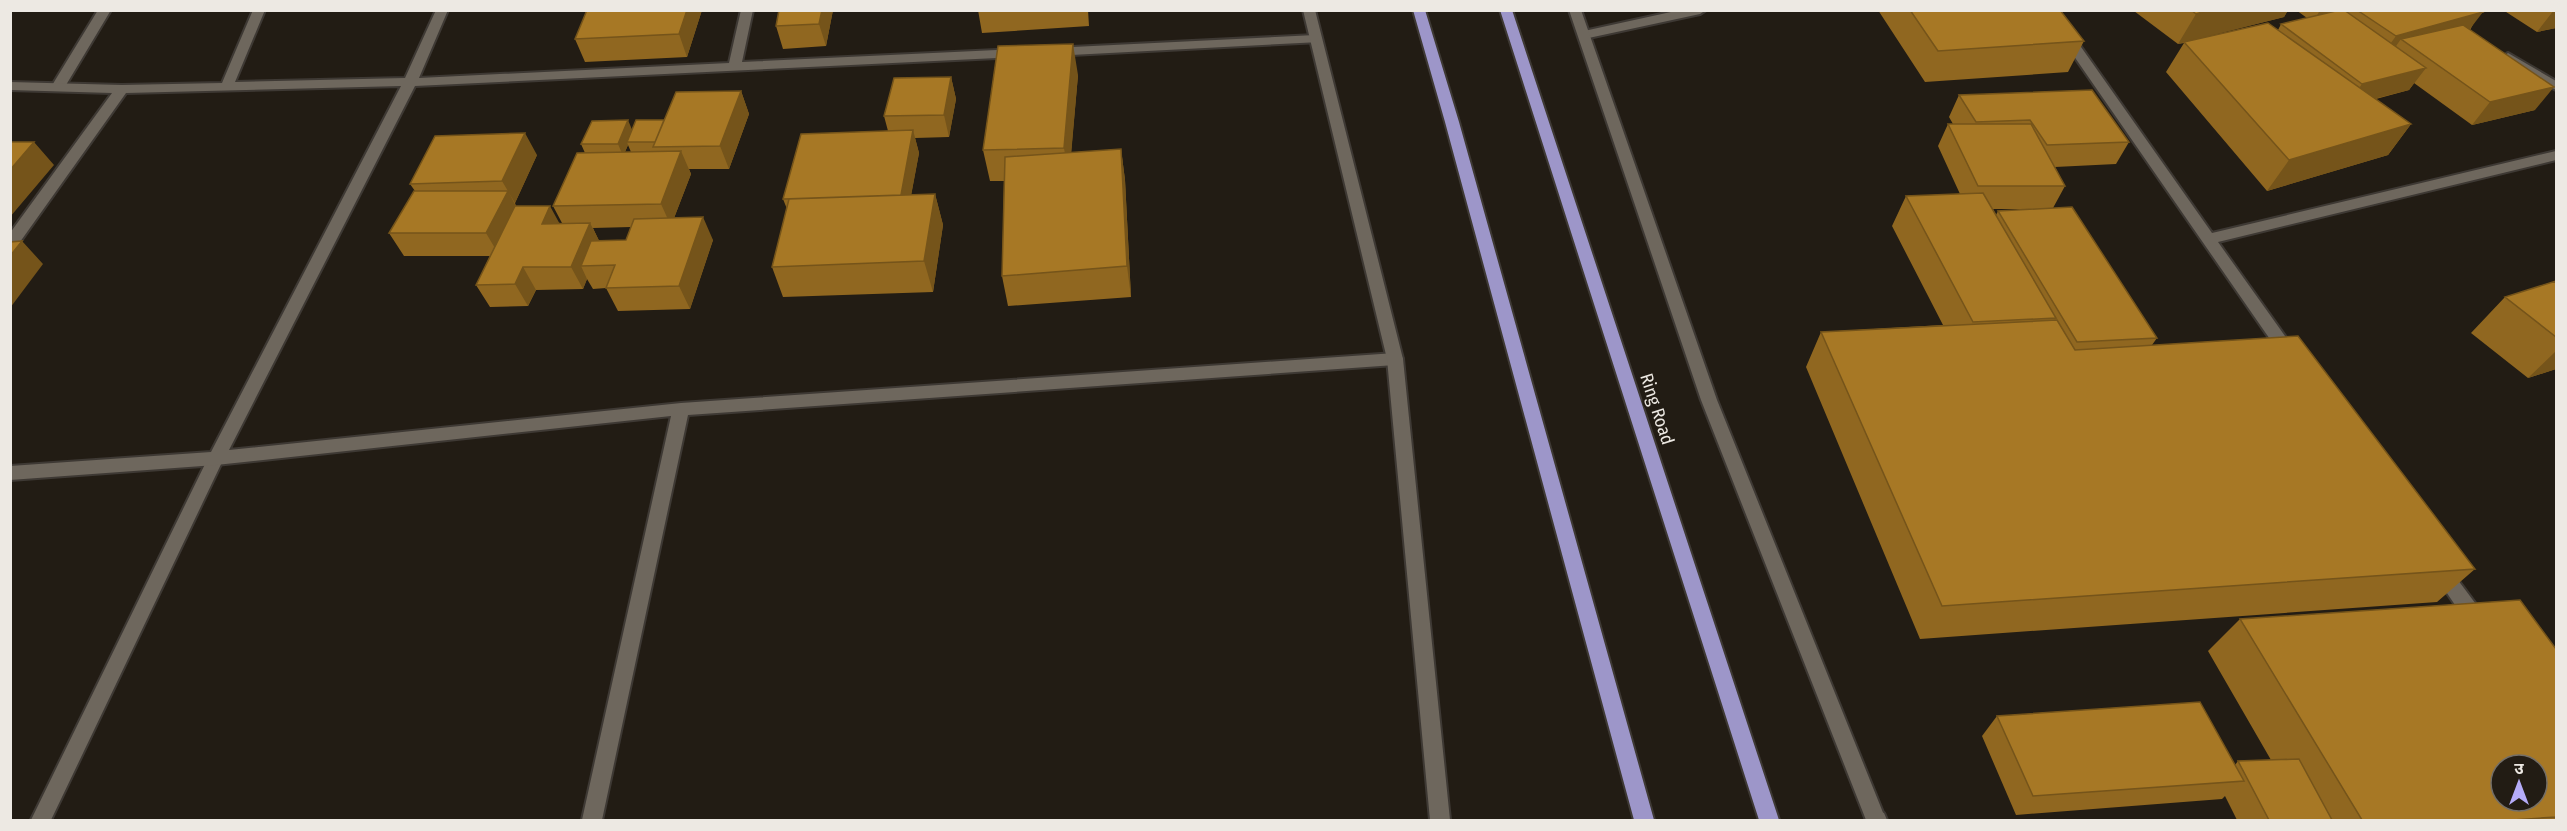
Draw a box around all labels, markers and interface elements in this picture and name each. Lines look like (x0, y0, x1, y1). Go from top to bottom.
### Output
street label: Ring Road (1635, 370, 1679, 448)
north arrow (2489, 753, 2549, 813)
text: उ (2514, 759, 2524, 778)

